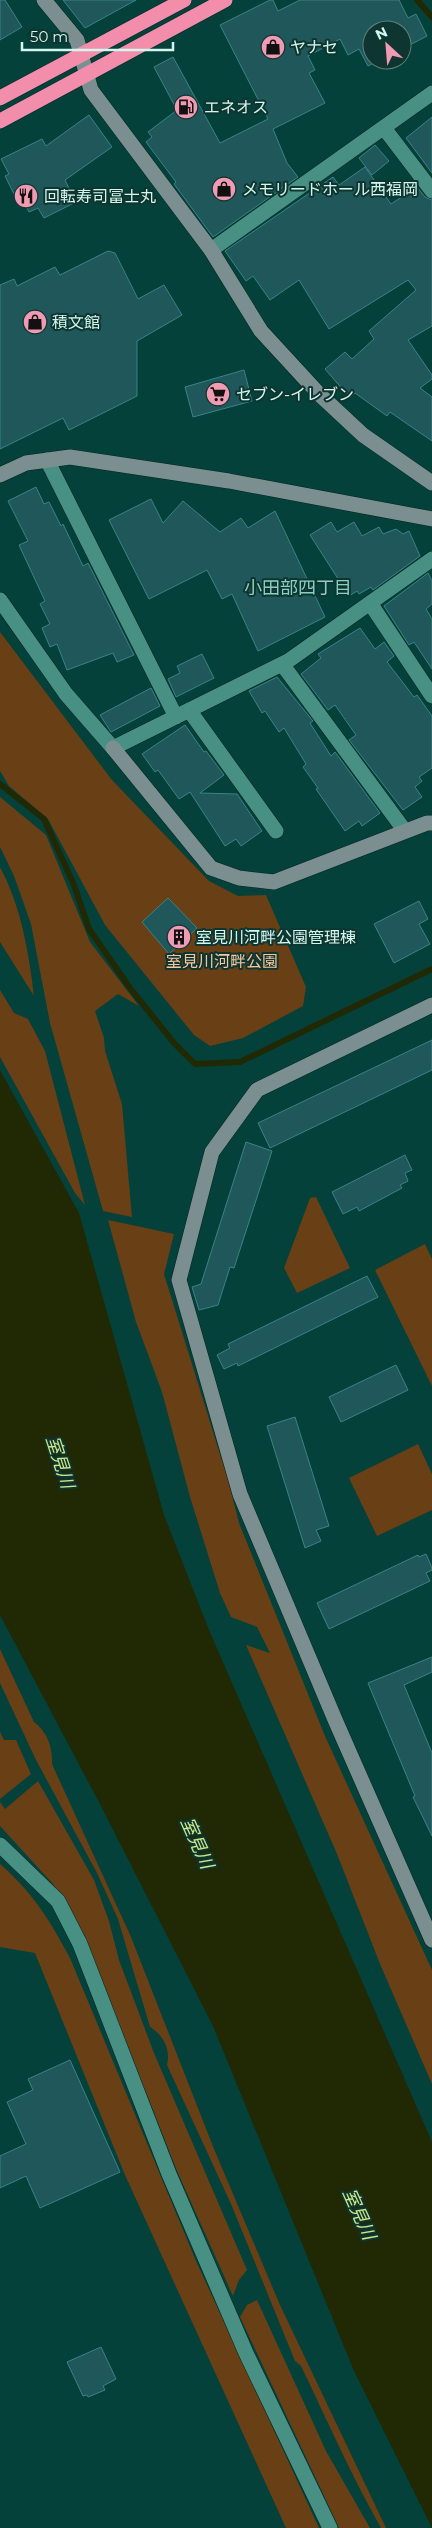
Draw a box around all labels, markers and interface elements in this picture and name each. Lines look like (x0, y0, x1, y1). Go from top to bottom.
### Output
scale bar (22, 20, 174, 52)
north arrow (362, 20, 412, 70)
text: N (372, 23, 390, 44)
text: 50 m (30, 27, 68, 46)
shop icon: ヤナセ (260, 34, 286, 60)
place label: ヤナセ (290, 38, 338, 57)
fuel station icon: エネオス (173, 94, 199, 120)
place label: エネオス (204, 98, 268, 117)
shop icon: メモリードホール西福岡 (211, 176, 237, 202)
place label: メモリードホール西福岡 (242, 180, 418, 199)
restaurant icon: 回転寿司冨士丸 (13, 183, 39, 209)
place label: 回転寿司冨士丸 (44, 187, 156, 206)
shop icon: 積文館 (22, 309, 48, 335)
place label: 積文館 (52, 313, 100, 332)
supermarket icon: セブン-イレブン (205, 381, 231, 407)
place label: セブン-イレブン (236, 385, 354, 404)
district label: 小田部四丁目 (244, 577, 352, 599)
building icon: 室見川河畔公園管理棟 (166, 924, 192, 950)
place label: 室見川河畔公園管理棟 (196, 928, 356, 947)
park label: 室見川河畔公園 (166, 952, 278, 971)
water label: 室見川 (41, 1433, 79, 1493)
water label: 室見川 (176, 1814, 219, 1874)
water label: 室見川 (338, 2185, 381, 2245)

